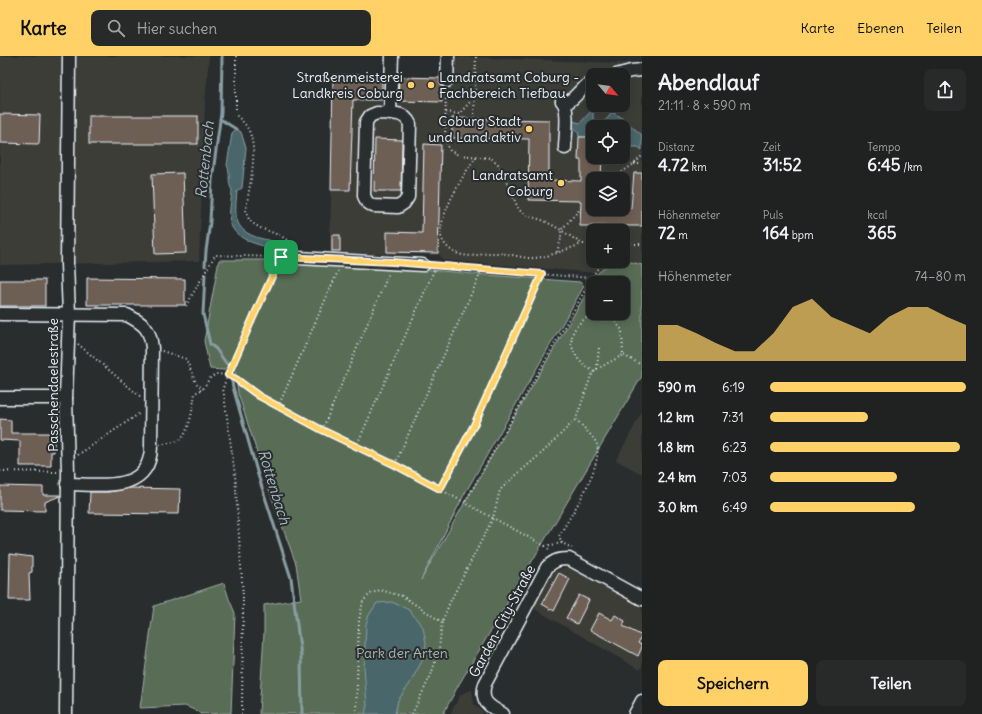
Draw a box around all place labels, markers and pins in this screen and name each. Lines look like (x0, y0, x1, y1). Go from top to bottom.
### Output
place label: Straßenmeisterei Landkreis Coburg (292, 68, 403, 102)
place label: Landratsamt Coburg - Fachbereich Tiefbau (439, 68, 579, 102)
marker: Straßenmeisterei Landkreis Coburg (406, 80, 416, 90)
marker: Landratsamt Coburg - Fachbereich Tiefbau (426, 80, 436, 90)
place label: Coburg Stadt und Land aktiv (428, 112, 521, 146)
marker: Coburg Stadt und Land aktiv (524, 124, 534, 134)
place label: Landratsamt Coburg (472, 166, 553, 200)
marker: Landratsamt Coburg (556, 178, 566, 188)
pin (264, 240, 298, 274)

